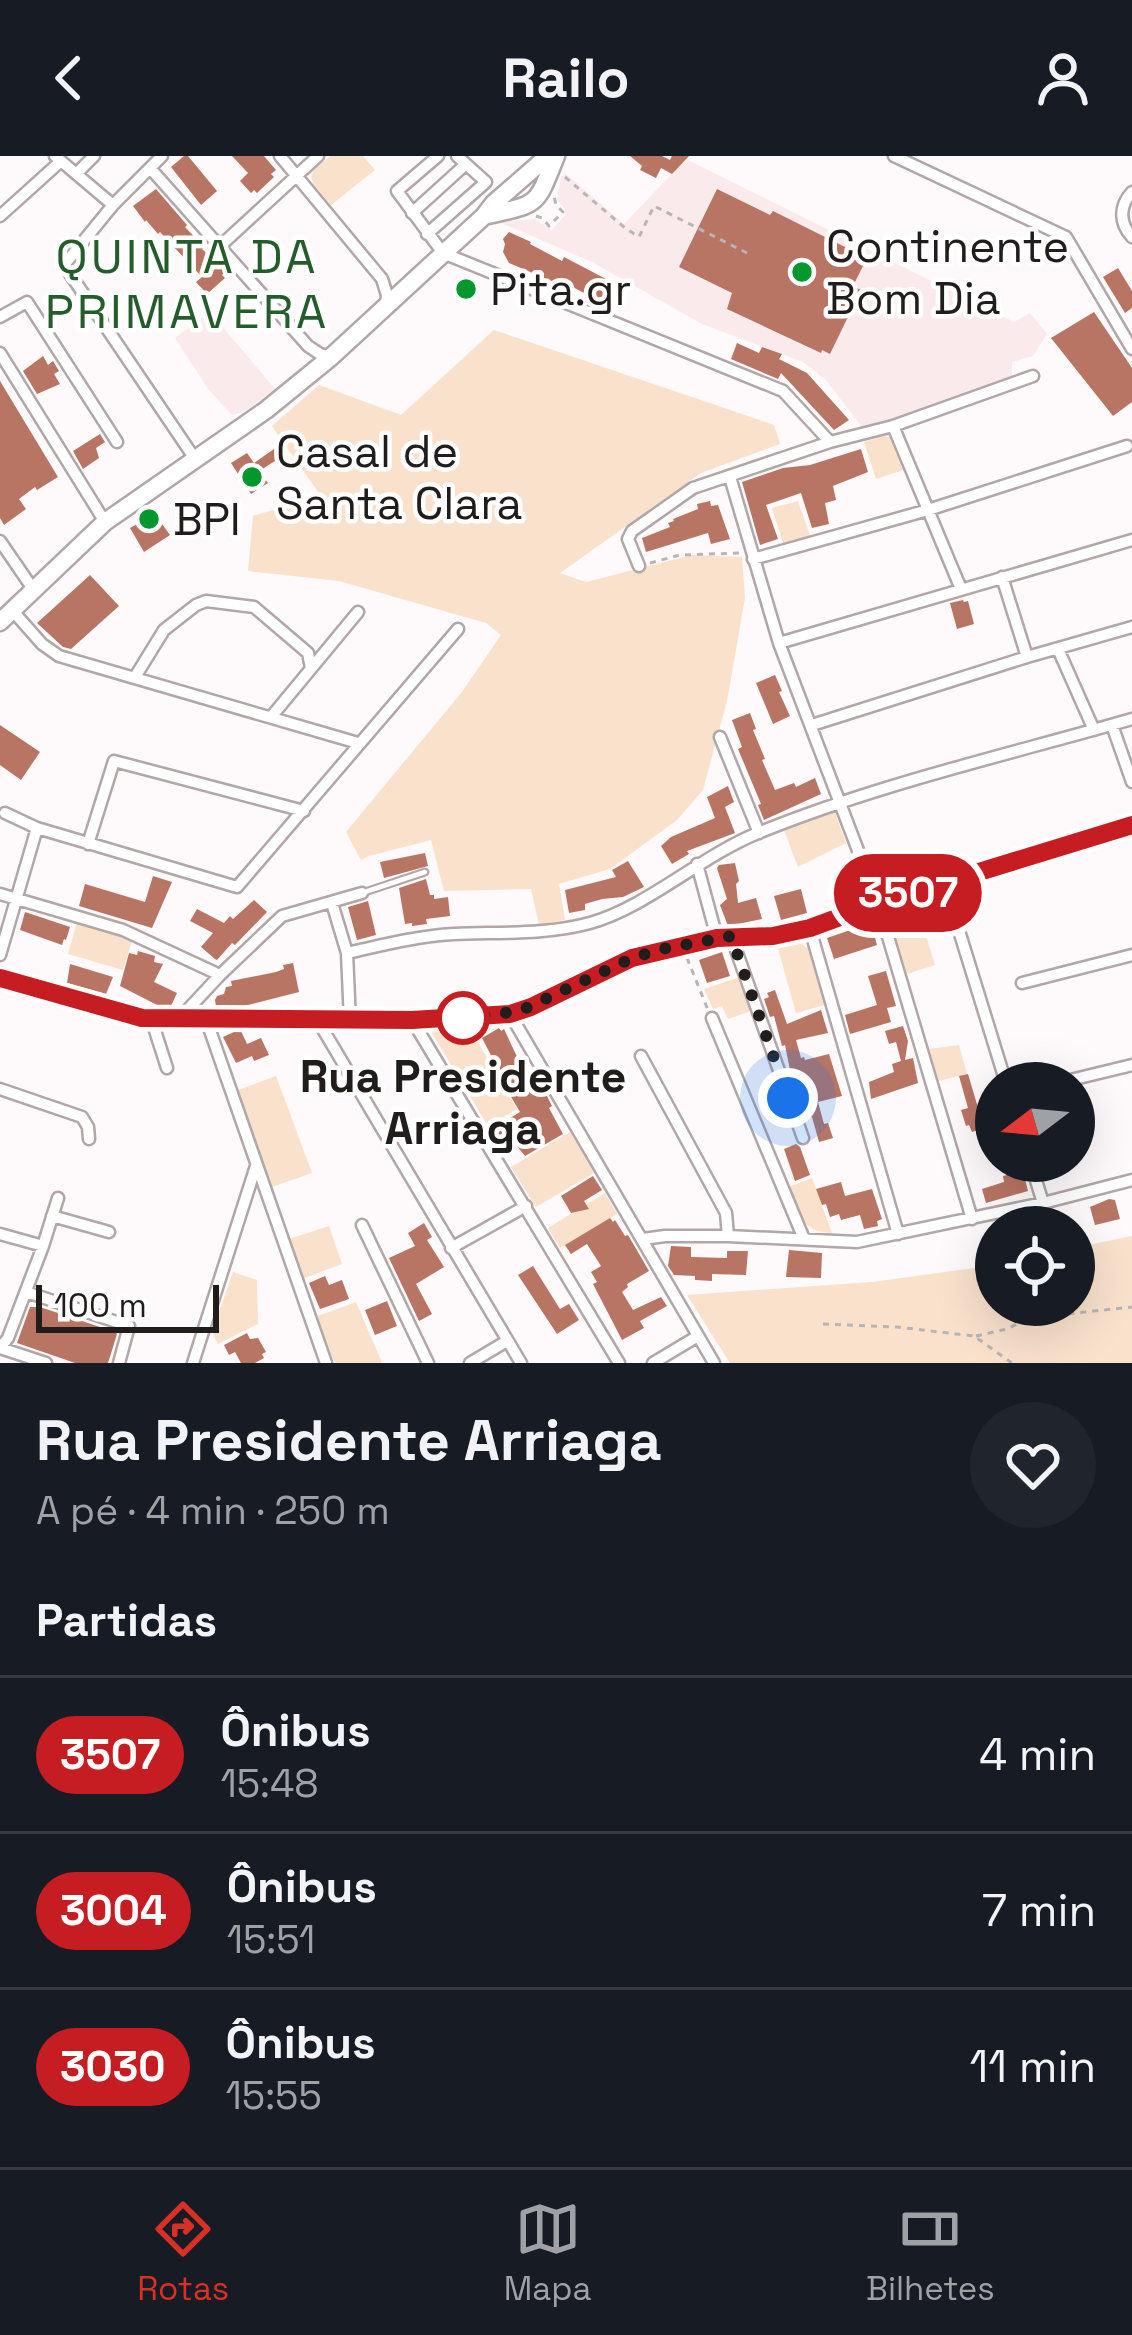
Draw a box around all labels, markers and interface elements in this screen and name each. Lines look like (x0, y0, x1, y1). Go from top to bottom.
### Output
text: Railo (502, 44, 630, 113)
icon: back (36, 45, 102, 111)
icon: person (1030, 45, 1096, 111)
place label: Continente Bom Dia (826, 218, 1069, 327)
district label: QUINTA DA PRIMAVERA (45, 226, 329, 342)
marker: Continente Bom Dia (789, 259, 815, 285)
place label: Pita.gr (490, 261, 631, 318)
marker: Pita.gr (453, 276, 479, 302)
place label: Casal de Santa Clara (276, 423, 522, 532)
marker: Casal de Santa Clara (239, 464, 265, 490)
place label: BPI (173, 491, 241, 548)
marker: BPI (136, 506, 162, 532)
line badge: 3507 (824, 854, 992, 932)
text: 3507 (858, 866, 958, 919)
marker: Rua Presidente Arriaga (438, 993, 488, 1043)
place label: Rua Presidente Arriaga (300, 1048, 626, 1157)
north arrow (975, 1062, 1095, 1182)
map controls (975, 1062, 1095, 1326)
your location (758, 1068, 818, 1128)
button: locate (975, 1206, 1095, 1326)
scale bar (36, 1279, 219, 1332)
text: 100 m (54, 1285, 147, 1327)
button: heart (970, 1402, 1096, 1528)
text: Rua Presidente Arriaga (36, 1404, 662, 1477)
text: A pé · 4 min · 250 m (36, 1486, 390, 1535)
text: Partidas (36, 1592, 217, 1649)
text: Ônibus (220, 1702, 371, 1759)
text: 4 min (979, 1726, 1096, 1783)
text: 3507 (60, 1728, 160, 1781)
text: 15:48 (220, 1759, 319, 1808)
text: Ônibus (227, 1858, 377, 1915)
text: 7 min (982, 1882, 1096, 1939)
text: 3004 (60, 1884, 167, 1937)
text: 15:51 (227, 1915, 315, 1964)
text: Ônibus (226, 2014, 376, 2071)
text: 11 min (970, 2038, 1096, 2095)
text: 3030 (60, 2040, 166, 2093)
text: 15:55 (226, 2071, 322, 2120)
tab: Rotas (137, 2196, 229, 2310)
tab: Mapa (504, 2196, 592, 2310)
tab: Bilhetes (866, 2196, 995, 2310)

